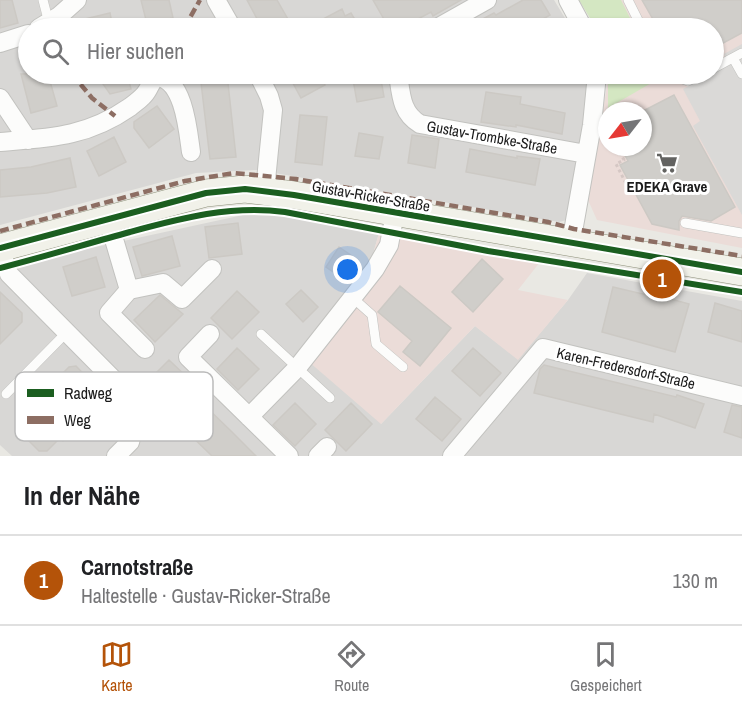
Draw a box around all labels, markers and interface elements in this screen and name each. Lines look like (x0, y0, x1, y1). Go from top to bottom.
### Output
search box (18, 18, 724, 84)
icon: search (39, 35, 72, 68)
text: Hier suchen (87, 36, 184, 66)
north arrow (598, 102, 652, 156)
street label: Gustav-Trombke-Straße (425, 115, 559, 159)
supermarket icon: EDEKA Grave (655, 151, 679, 175)
street label: Gustav-Ricker-Straße (310, 175, 432, 217)
place label: EDEKA Grave (627, 176, 708, 197)
your location (333, 255, 362, 284)
pin: 1 (642, 256, 682, 302)
street label: Karen-Fredersdorf-Straße (555, 342, 697, 394)
legend (15, 372, 213, 441)
text: Radweg (64, 382, 113, 404)
text: Weg (64, 409, 91, 431)
text: In der Nähe (24, 478, 140, 513)
text: Carnotstraße (81, 552, 193, 582)
text: 1 (39, 567, 48, 594)
text: 130 m (672, 567, 718, 594)
text: Haltestelle · Gustav-Ricker-Straße (81, 582, 331, 609)
tab: Karte (100, 638, 133, 696)
tab: Route (334, 638, 369, 696)
tab: Gespeichert (570, 638, 642, 696)

